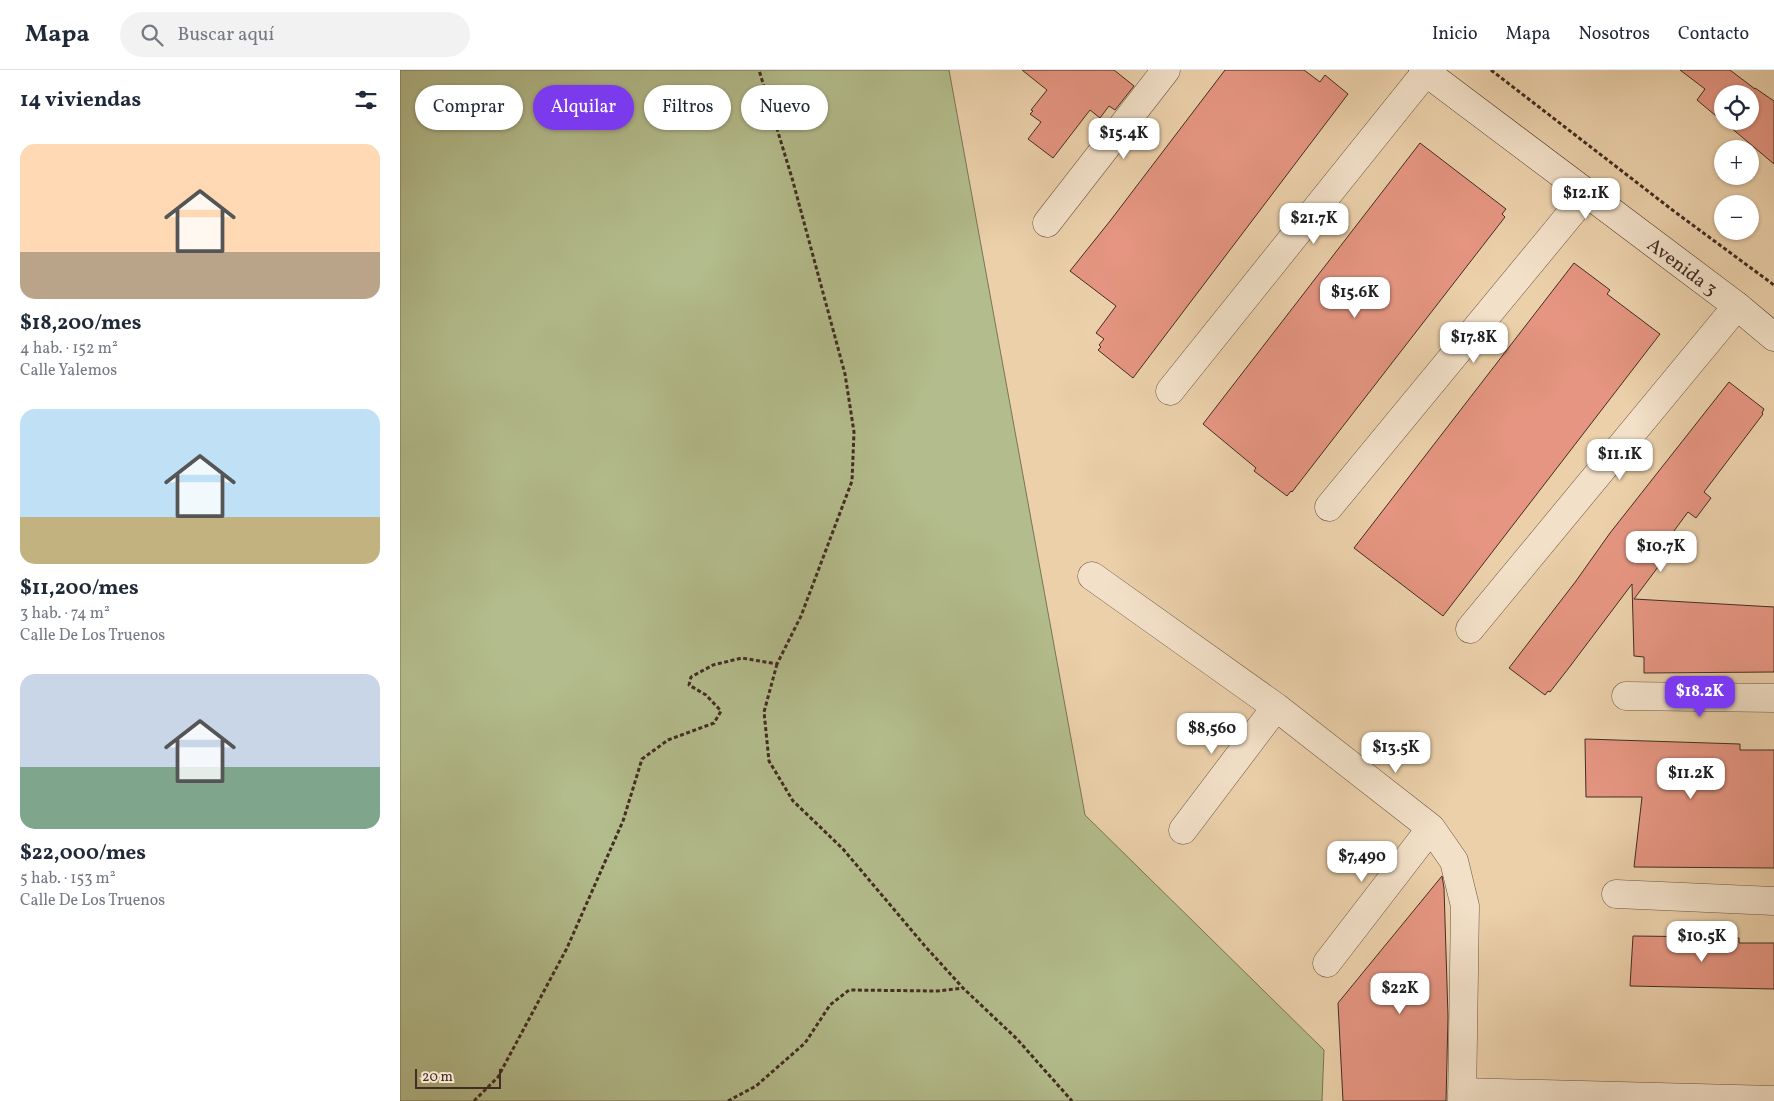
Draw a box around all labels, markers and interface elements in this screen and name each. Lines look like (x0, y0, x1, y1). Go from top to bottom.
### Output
search box (120, 12, 470, 57)
text: Mapa (25, 18, 90, 52)
icon: search (138, 21, 166, 49)
text: Buscar aquí (178, 22, 274, 48)
text: Inicio (1432, 22, 1478, 47)
text: Mapa (1506, 22, 1551, 47)
text: Nosotros (1579, 22, 1650, 47)
text: Contacto (1678, 22, 1749, 47)
chip: Comprar (415, 85, 523, 130)
chip: Alquilar (533, 85, 634, 130)
chip: Filtros (644, 85, 731, 130)
chip: Nuevo (741, 85, 828, 130)
map controls (1714, 85, 1759, 240)
button: locate (1714, 85, 1759, 130)
text: 14 viviendas (20, 86, 141, 115)
icon: filters (352, 86, 380, 114)
pin: $15.4K (1083, 118, 1165, 160)
text: $15.4K (1100, 123, 1148, 145)
button: + (1714, 140, 1759, 185)
icon: home (155, 176, 245, 266)
pin: $12.1K (1545, 178, 1627, 220)
text: $12.1K (1563, 183, 1609, 205)
button: − (1714, 195, 1759, 240)
pin: $21.7K (1273, 202, 1355, 245)
text: $21.7K (1291, 208, 1337, 230)
street label: Avenida 3 (1641, 233, 1722, 303)
pin: $15.6K (1314, 276, 1396, 319)
text: $15.6K (1331, 282, 1379, 304)
text: $18,200/mes (20, 309, 141, 338)
pin: $17.8K (1433, 322, 1515, 364)
text: $17.8K (1451, 327, 1497, 349)
text: 4 hab. · 152 m² (20, 338, 118, 360)
text: Calle Yalemos (20, 360, 117, 382)
pin: $11.1K (1579, 438, 1661, 481)
icon: home (155, 441, 245, 531)
text: $11.1K (1598, 444, 1642, 466)
pin: $10.7K (1620, 530, 1702, 573)
text: $10.7K (1637, 536, 1685, 558)
text: $11,200/mes (20, 574, 139, 603)
text: 3 hab. · 74 m² (20, 603, 110, 625)
text: Calle De Los Truenos (20, 625, 165, 647)
pin: $18.2K (1659, 676, 1741, 718)
text: $18.2K (1676, 681, 1724, 703)
icon: home (155, 706, 245, 796)
pin: $8,560 (1171, 712, 1253, 755)
text: $8,560 (1188, 718, 1236, 740)
pin: $13.5K (1355, 732, 1437, 774)
text: $13.5K (1372, 737, 1420, 759)
pin: $11.2K (1650, 758, 1732, 800)
text: $11.2K (1668, 763, 1714, 785)
text: $22,000/mes (20, 839, 146, 868)
pin: $7,490 (1321, 840, 1403, 883)
text: $7,490 (1338, 846, 1386, 868)
text: 5 hab. · 153 m² (20, 868, 116, 890)
text: Calle De Los Truenos (20, 890, 165, 912)
pin: $10.5K (1661, 920, 1743, 963)
text: $10.5K (1678, 926, 1726, 948)
pin: $22K (1370, 972, 1430, 1015)
text: $22K (1381, 978, 1419, 1000)
scale bar (415, 1066, 501, 1089)
text: 20 m (422, 1068, 453, 1087)

